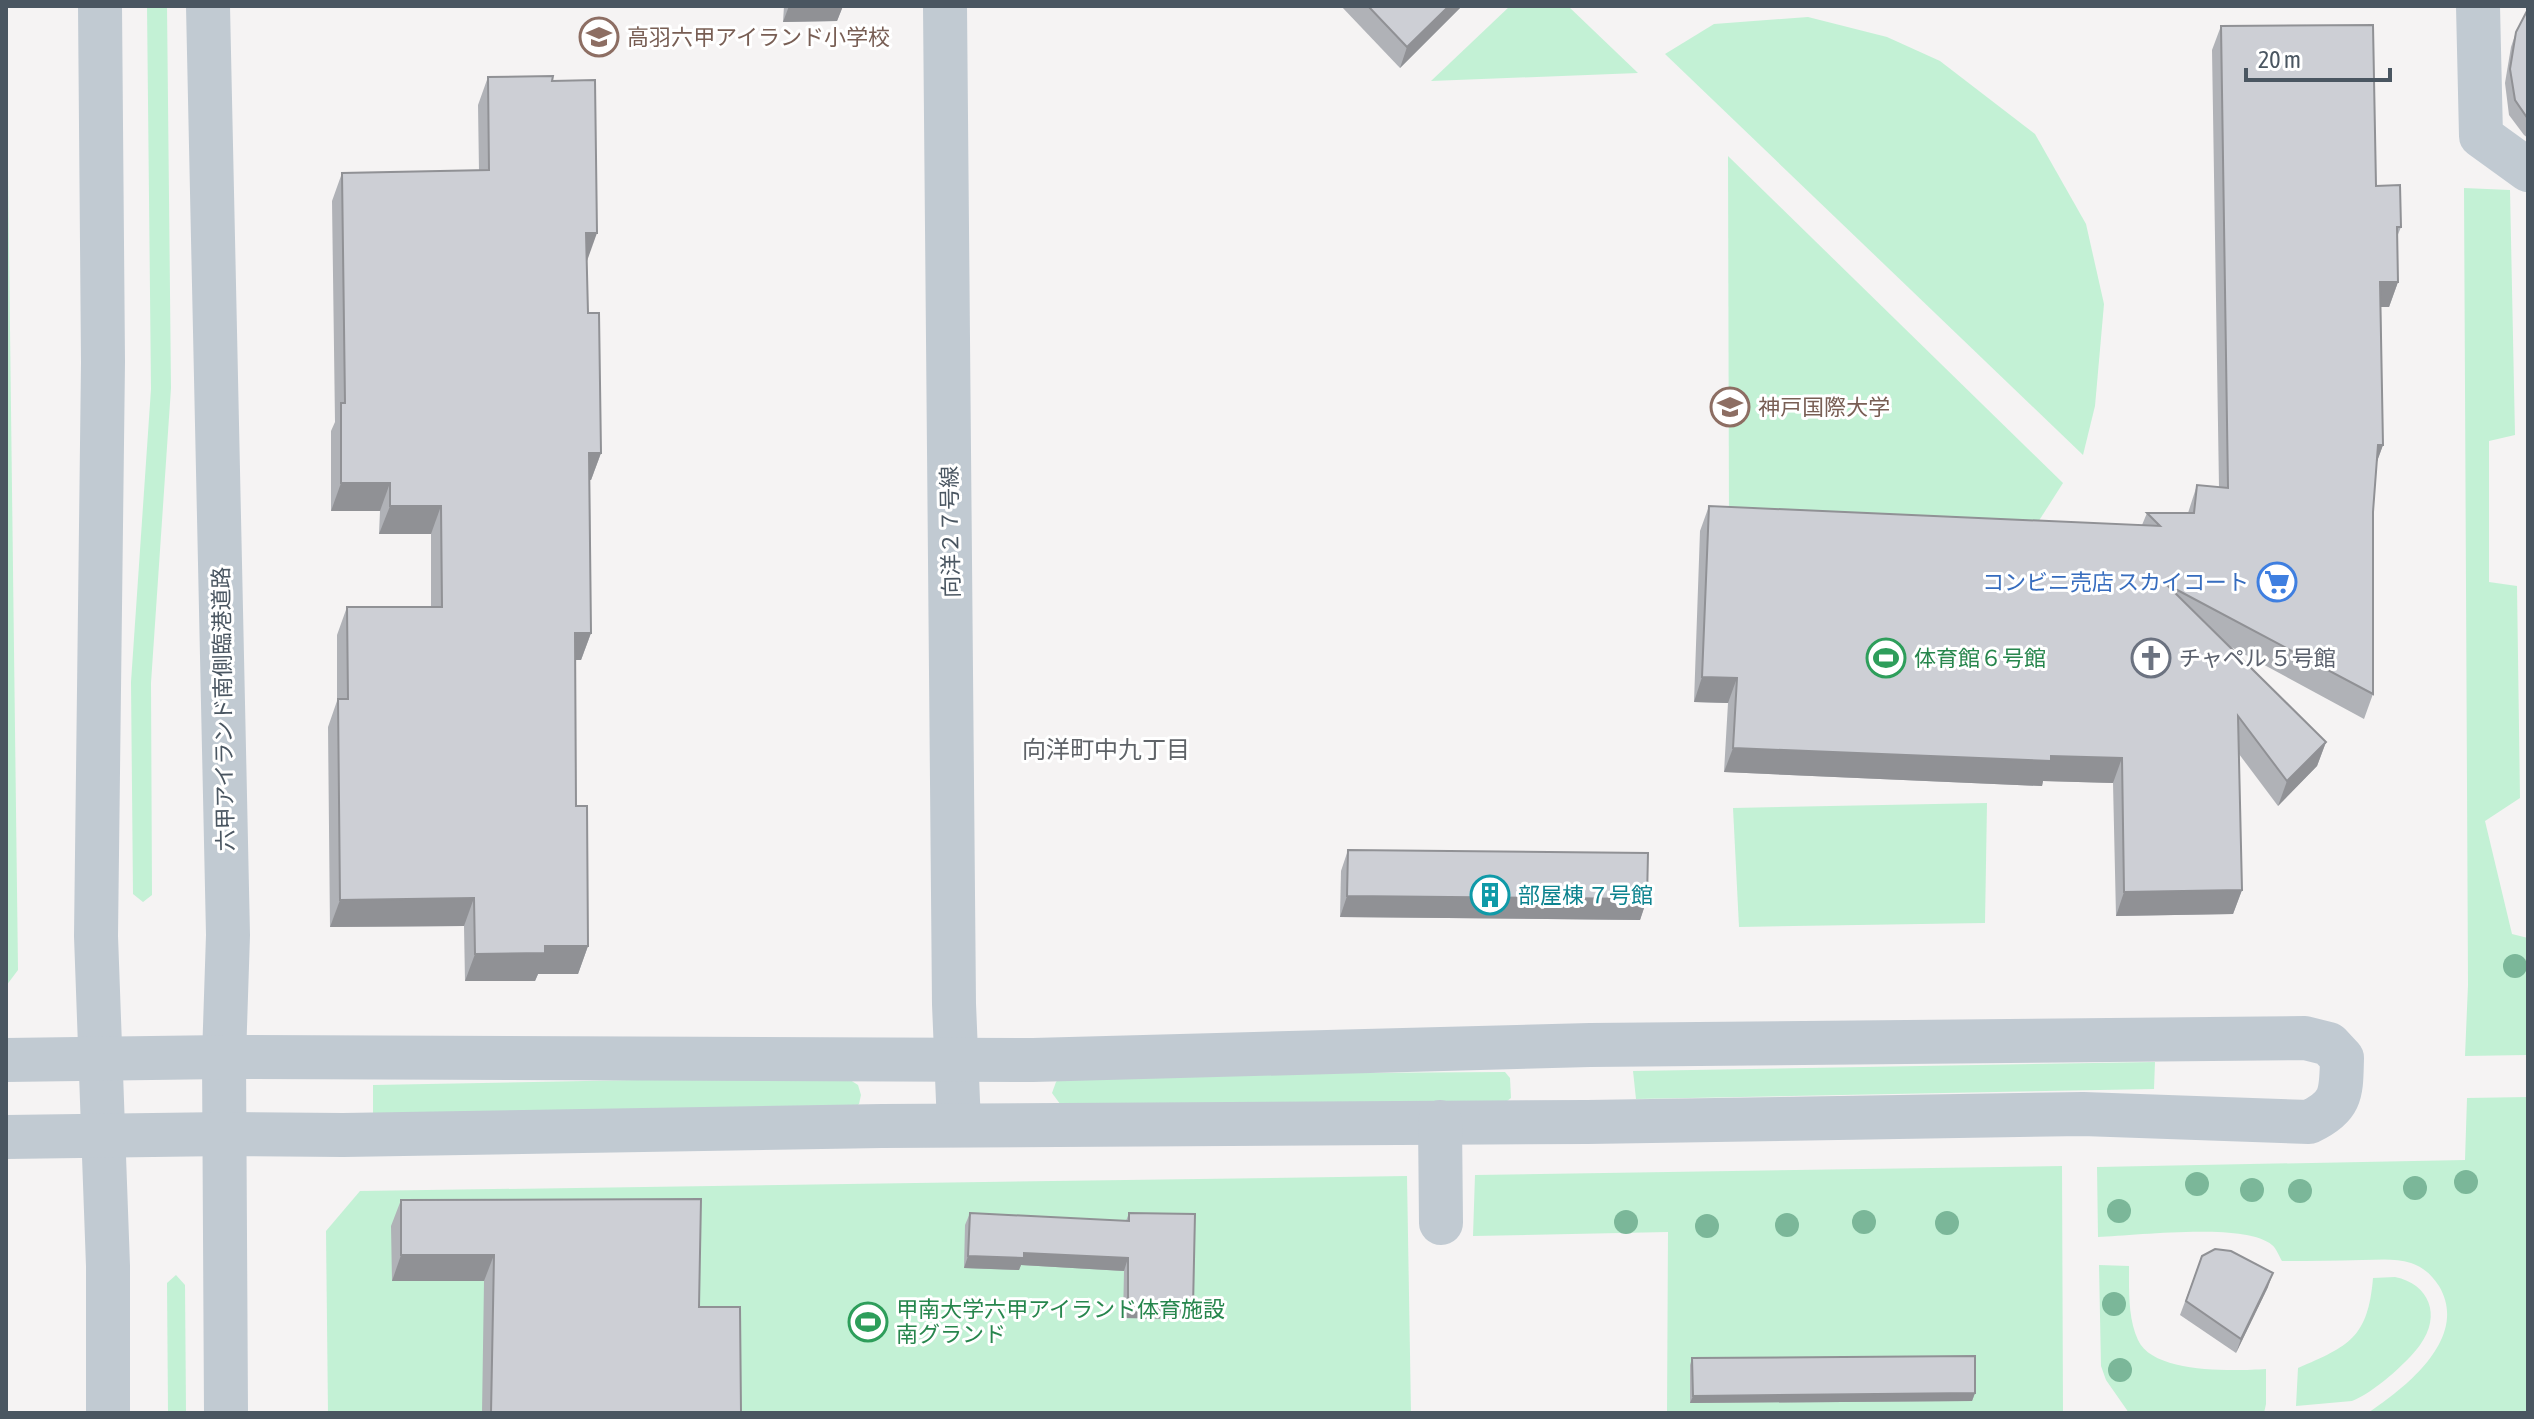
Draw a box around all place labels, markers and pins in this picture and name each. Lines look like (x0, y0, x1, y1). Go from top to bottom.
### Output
school or university icon: 高羽六甲アイランド小学校 (578, 16, 620, 58)
place label: 高羽六甲アイランド小学校 (627, 24, 890, 50)
school or university icon: 神戸国際大学 (1709, 386, 1751, 428)
place label: 神戸国際大学 (1758, 394, 1890, 420)
supermarket icon: コンビニ売店 スカイコート (2256, 561, 2298, 603)
place label: コンビニ売店 スカイコート (1982, 569, 2249, 595)
sports icon: 体育館６号館 (1865, 637, 1907, 679)
church icon: チャペル ５号館 (2130, 637, 2172, 679)
place label: 体育館６号館 (1914, 645, 2046, 671)
place label: チャペル ５号館 (2179, 645, 2336, 671)
building icon: 部屋棟 ７号館 (1469, 874, 1511, 916)
place label: 部屋棟 ７号館 (1518, 882, 1653, 908)
place label: 甲南大学六甲アイランド体育施設 南グランド (896, 1296, 1225, 1347)
sports icon: 甲南大学六甲アイランド体育施設 南グランド (847, 1301, 889, 1343)

